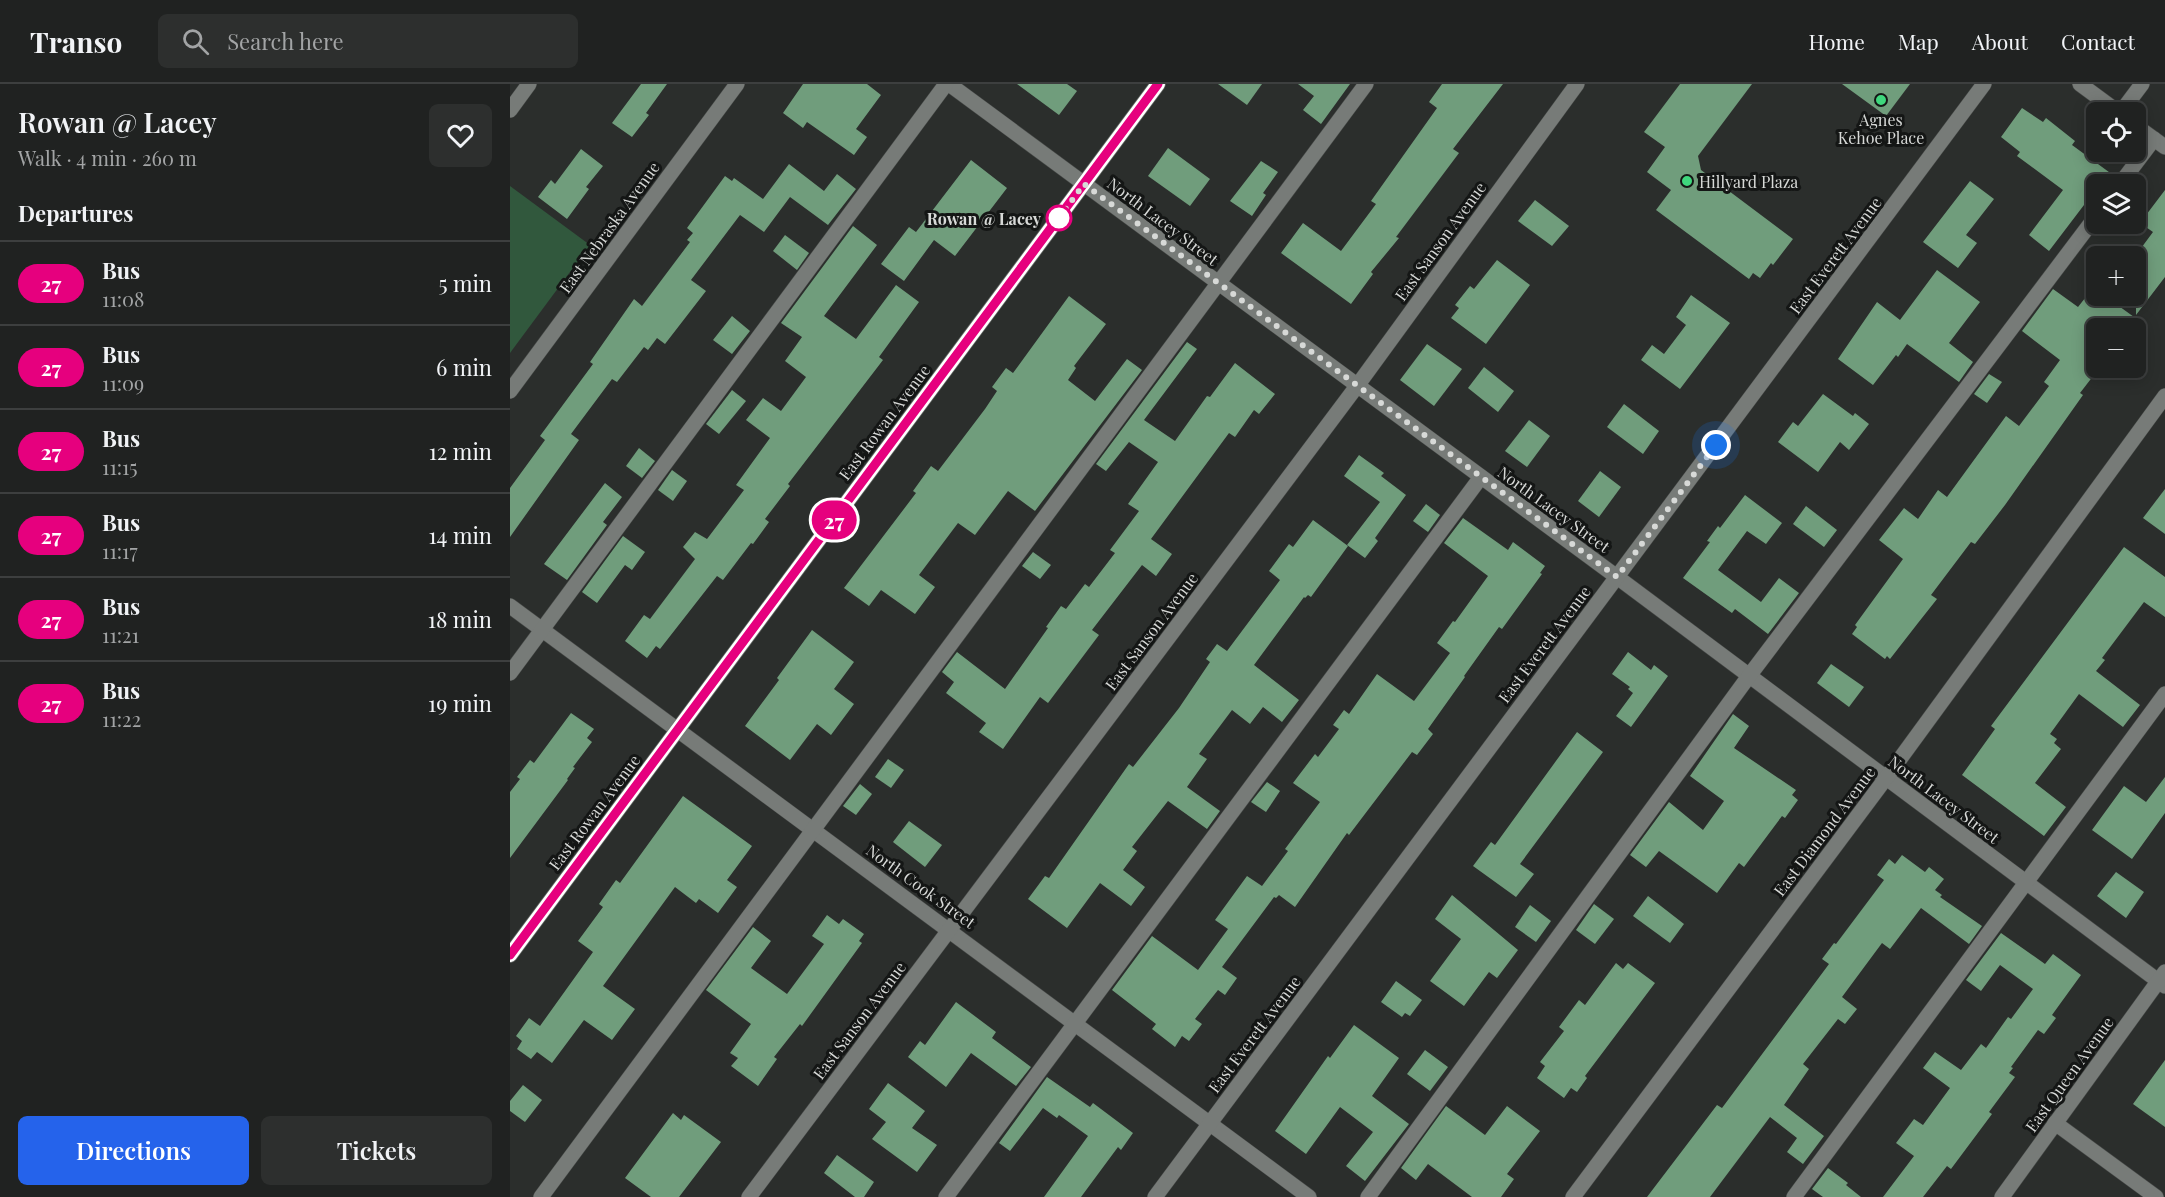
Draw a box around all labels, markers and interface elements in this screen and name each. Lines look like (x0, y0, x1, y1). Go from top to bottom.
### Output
search box (158, 14, 578, 68)
text: Transo (30, 23, 122, 60)
icon: search (179, 25, 212, 58)
text: Search here (227, 26, 344, 56)
text: Home (1809, 27, 1865, 55)
text: Map (1898, 27, 1939, 55)
text: About (1972, 27, 2028, 55)
text: Contact (2061, 27, 2135, 55)
marker: Agnes Kehoe Place (1874, 93, 1888, 107)
map controls (2086, 102, 2146, 378)
button: locate (2086, 102, 2146, 162)
text: Rowan @ Lacey (18, 103, 217, 140)
button: heart (429, 104, 492, 167)
place label: Agnes Kehoe Place (1838, 109, 1924, 148)
text: Walk · 4 min · 260 m (18, 144, 197, 171)
street label: East Nebraska Avenue (554, 157, 664, 297)
place label: Hillyard Plaza (1699, 171, 1798, 192)
street label: North Lacey Street (1103, 172, 1223, 270)
marker: Hillyard Plaza (1680, 174, 1694, 188)
button: layers (2086, 174, 2146, 234)
street label: East Sanson Avenue (1390, 177, 1490, 305)
street label: East Everett Avenue (1784, 192, 1886, 318)
text: Departures (18, 198, 133, 228)
marker: Rowan @ Lacey (1046, 205, 1072, 231)
place label: Rowan @ Lacey (927, 208, 1042, 229)
button: + (2086, 246, 2146, 306)
text: Bus (102, 255, 140, 285)
text: 5 min (439, 268, 492, 298)
text: 27 (41, 269, 61, 297)
text: 11:08 (102, 285, 145, 312)
button: − (2086, 318, 2146, 378)
text: Bus (102, 339, 140, 369)
text: 6 min (436, 352, 492, 382)
text: 27 (41, 353, 61, 381)
street label: East Rowan Avenue (834, 360, 934, 484)
text: 11:09 (102, 369, 144, 396)
text: Bus (102, 423, 140, 453)
your location (1701, 430, 1731, 460)
text: 12 min (429, 436, 492, 466)
text: 27 (41, 437, 61, 465)
text: 11:15 (102, 453, 138, 480)
street label: North Lacey Street (1494, 461, 1614, 557)
line badge: 27 (807, 500, 861, 540)
text: 27 (824, 506, 844, 534)
text: Bus (102, 507, 140, 537)
text: 14 min (428, 520, 492, 550)
text: 27 (41, 521, 61, 549)
text: 11:17 (102, 537, 138, 564)
street label: East Sanson Avenue (1100, 568, 1202, 694)
street label: East Everett Avenue (1493, 581, 1595, 707)
text: Bus (102, 591, 140, 621)
text: 18 min (428, 604, 492, 634)
text: 27 (41, 605, 61, 633)
text: 11:21 (102, 621, 139, 648)
text: Bus (102, 675, 140, 705)
text: 19 min (428, 688, 492, 718)
text: 27 (41, 689, 61, 717)
text: 11:22 (102, 705, 141, 732)
street label: East Rowan Avenue (544, 750, 644, 874)
street label: North Lacey Street (1884, 750, 2004, 848)
street label: East Diamond Avenue (1769, 762, 1879, 900)
street label: North Cook Street (862, 839, 980, 933)
street label: East Sanson Avenue (808, 957, 910, 1083)
street label: East Everett Avenue (1203, 971, 1305, 1097)
street label: East Queen Avenue (2020, 1012, 2118, 1136)
button: Directions (18, 1116, 249, 1185)
button: Tickets (261, 1116, 492, 1185)

